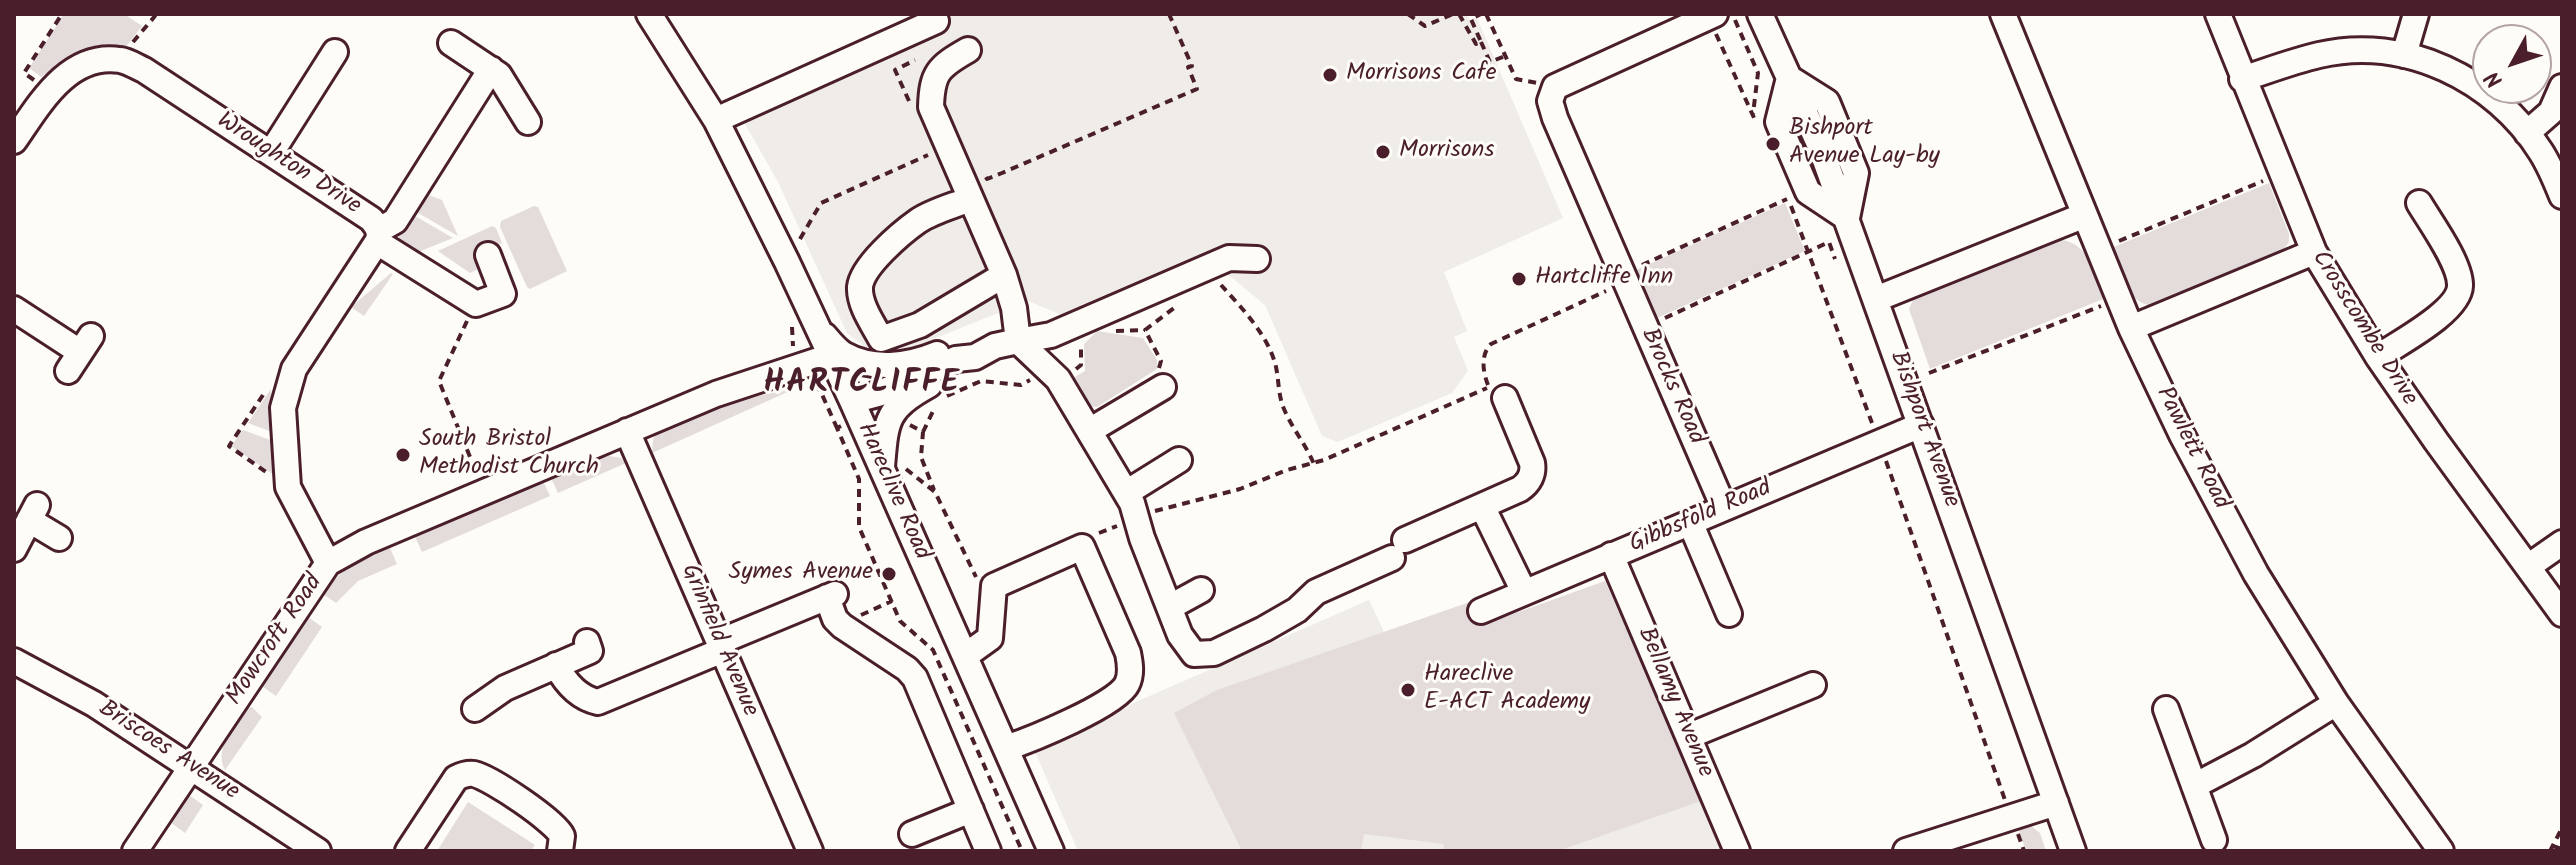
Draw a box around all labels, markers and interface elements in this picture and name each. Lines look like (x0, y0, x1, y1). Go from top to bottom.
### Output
north arrow (2472, 24, 2552, 104)
place label: Morrisons Cafe (1346, 61, 1497, 89)
text: N (2477, 62, 2513, 95)
marker: Morrisons Cafe (1321, 66, 1339, 84)
street label: Wroughton Drive (211, 108, 365, 222)
place label: Bishport Avenue Lay-by (1789, 116, 1940, 172)
marker: Bishport Avenue Lay-by (1764, 135, 1782, 153)
place label: Morrisons (1399, 138, 1495, 166)
marker: Morrisons (1374, 143, 1392, 161)
street label: Crosscombe Drive (2304, 246, 2422, 412)
place label: Hartcliffe Inn (1535, 265, 1673, 293)
marker: Hartcliffe Inn (1510, 270, 1528, 288)
street label: Brocks Road (1633, 324, 1709, 450)
street label: Bishport Avenue (1881, 348, 1965, 512)
district label: HARTCLIFFE (763, 367, 961, 405)
street label: Pawlett Road (2148, 383, 2234, 515)
street label: Hareclive Road (849, 419, 935, 565)
place label: South Bristol Methodist Church (419, 427, 599, 483)
marker: South Bristol Methodist Church (394, 446, 412, 464)
street label: Gibbsfold Road (1626, 475, 1776, 561)
street label: Grinfield Avenue (673, 560, 763, 722)
place label: Symes Avenue (729, 560, 873, 588)
marker: Symes Avenue (880, 565, 898, 583)
street label: Mowcroft Road (222, 570, 330, 712)
street label: Bellamy Avenue (1630, 624, 1718, 782)
place label: Hareclive E-ACT Academy (1424, 662, 1590, 718)
marker: Hareclive E-ACT Academy (1399, 681, 1417, 699)
street label: Briscoes Avenue (92, 696, 244, 808)

